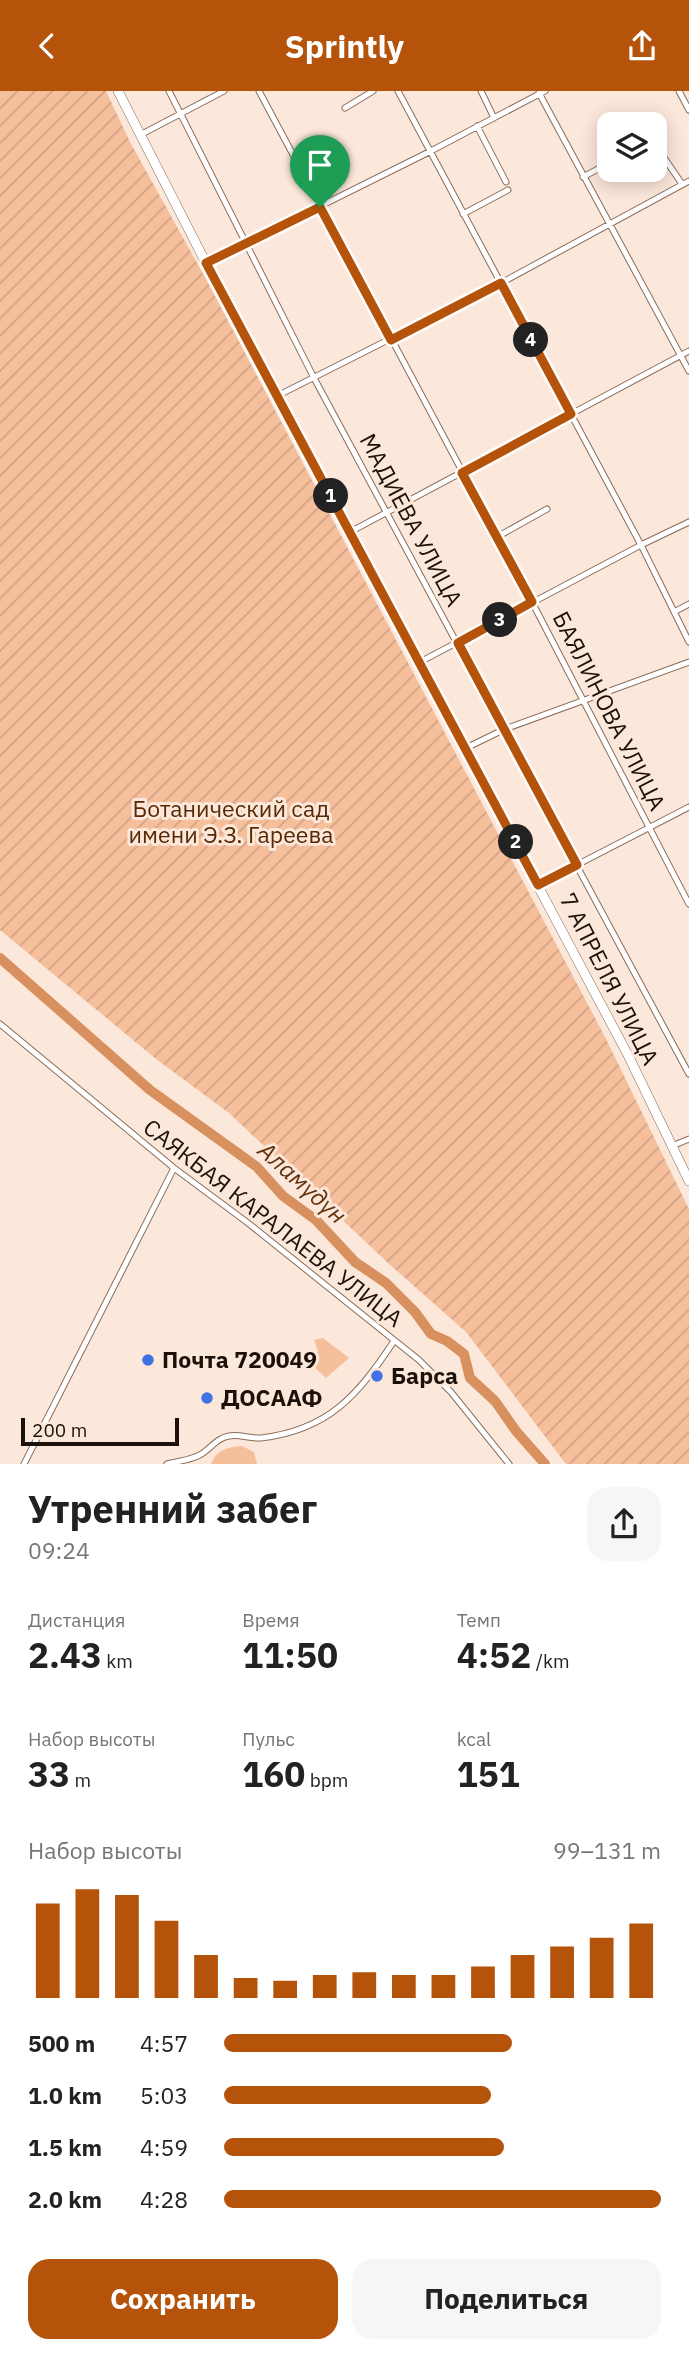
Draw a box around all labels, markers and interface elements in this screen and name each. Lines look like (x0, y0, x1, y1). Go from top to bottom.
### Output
text: Sprintly (285, 25, 404, 67)
icon: back (28, 27, 66, 65)
icon: share (623, 27, 661, 65)
map controls (597, 112, 667, 182)
button: layers (597, 112, 667, 182)
pin (290, 135, 350, 207)
icon: arrive (301, 146, 339, 184)
pin: 4 (514, 323, 548, 357)
text: 4 (525, 327, 536, 351)
street label: МАДИЕВА УЛИЦА (354, 428, 470, 611)
pin: 1 (314, 479, 348, 513)
text: 1 (325, 483, 336, 507)
pin: 3 (482, 603, 518, 637)
street label: БАЯЛИНОВА УЛИЦА (547, 606, 673, 815)
text: 3 (494, 607, 505, 631)
park label: Ботанический сад имени Э.З. Гареева (129, 793, 333, 849)
pin: 2 (498, 825, 534, 859)
text: 2 (510, 829, 521, 853)
street label: 7 АПРЕЛЯ УЛИЦА (554, 887, 666, 1070)
street label: САЯКБАЯ КАРАЛАЕВА УЛИЦА (138, 1112, 410, 1333)
water label: Аламүдүн (251, 1133, 354, 1230)
place label: Почта 720049 (162, 1344, 317, 1374)
marker: Почта 720049 (140, 1352, 156, 1368)
place label: Барса (391, 1360, 458, 1390)
marker: Барса (369, 1368, 385, 1384)
place label: ДОСААФ (221, 1382, 322, 1412)
marker: ДОСААФ (199, 1390, 215, 1406)
scale bar (21, 1415, 178, 1447)
text: 200 m (32, 1418, 87, 1442)
text: Утренний забег (28, 1484, 317, 1533)
button: share (587, 1487, 661, 1561)
text: 09:24 (28, 1535, 90, 1565)
text: Дистанция (28, 1608, 125, 1632)
text: Время (242, 1608, 300, 1632)
text: Темп (457, 1608, 501, 1632)
text: 2.43 (28, 1632, 102, 1678)
text: 11:50 (242, 1632, 338, 1678)
text: 4:52 (457, 1632, 531, 1678)
text: km (102, 1649, 133, 1673)
text: /km (531, 1649, 570, 1673)
text: Набор высоты (28, 1727, 155, 1751)
text: Пульс (242, 1727, 295, 1751)
text: kcal (457, 1727, 491, 1751)
text: 33 (28, 1751, 70, 1797)
text: 160 (242, 1751, 305, 1797)
text: 151 (457, 1751, 520, 1797)
text: m (70, 1768, 91, 1792)
text: bpm (305, 1768, 348, 1792)
text: Набор высоты (28, 1835, 182, 1865)
text: 99–131 m (553, 1835, 661, 1865)
text: 500 m (28, 2028, 95, 2058)
text: 4:57 (140, 2028, 188, 2058)
text: 1.0 km (28, 2080, 102, 2110)
text: 5:03 (140, 2080, 188, 2110)
text: 1.5 km (28, 2132, 102, 2162)
text: 4:59 (140, 2132, 188, 2162)
text: 2.0 km (28, 2184, 102, 2214)
text: 4:28 (140, 2184, 188, 2214)
button: Сохранить (28, 2259, 338, 2339)
button: Поделиться (352, 2259, 661, 2339)

